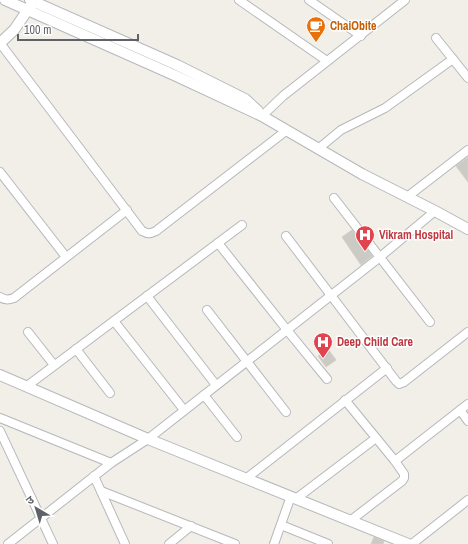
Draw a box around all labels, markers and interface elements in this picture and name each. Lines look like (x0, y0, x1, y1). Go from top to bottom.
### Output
cafe icon: ChaiObite (305, 15, 327, 43)
scale bar (18, 16, 138, 42)
place label: ChaiObite (330, 18, 377, 34)
text: 100 m (24, 22, 51, 38)
hospital icon: Vikram Hospital (354, 224, 376, 252)
place label: Vikram Hospital (379, 227, 453, 243)
hospital icon: Deep Child Care (312, 331, 334, 359)
place label: Deep Child Care (337, 334, 414, 350)
north arrow (16, 488, 56, 528)
text: उ (23, 492, 37, 508)

